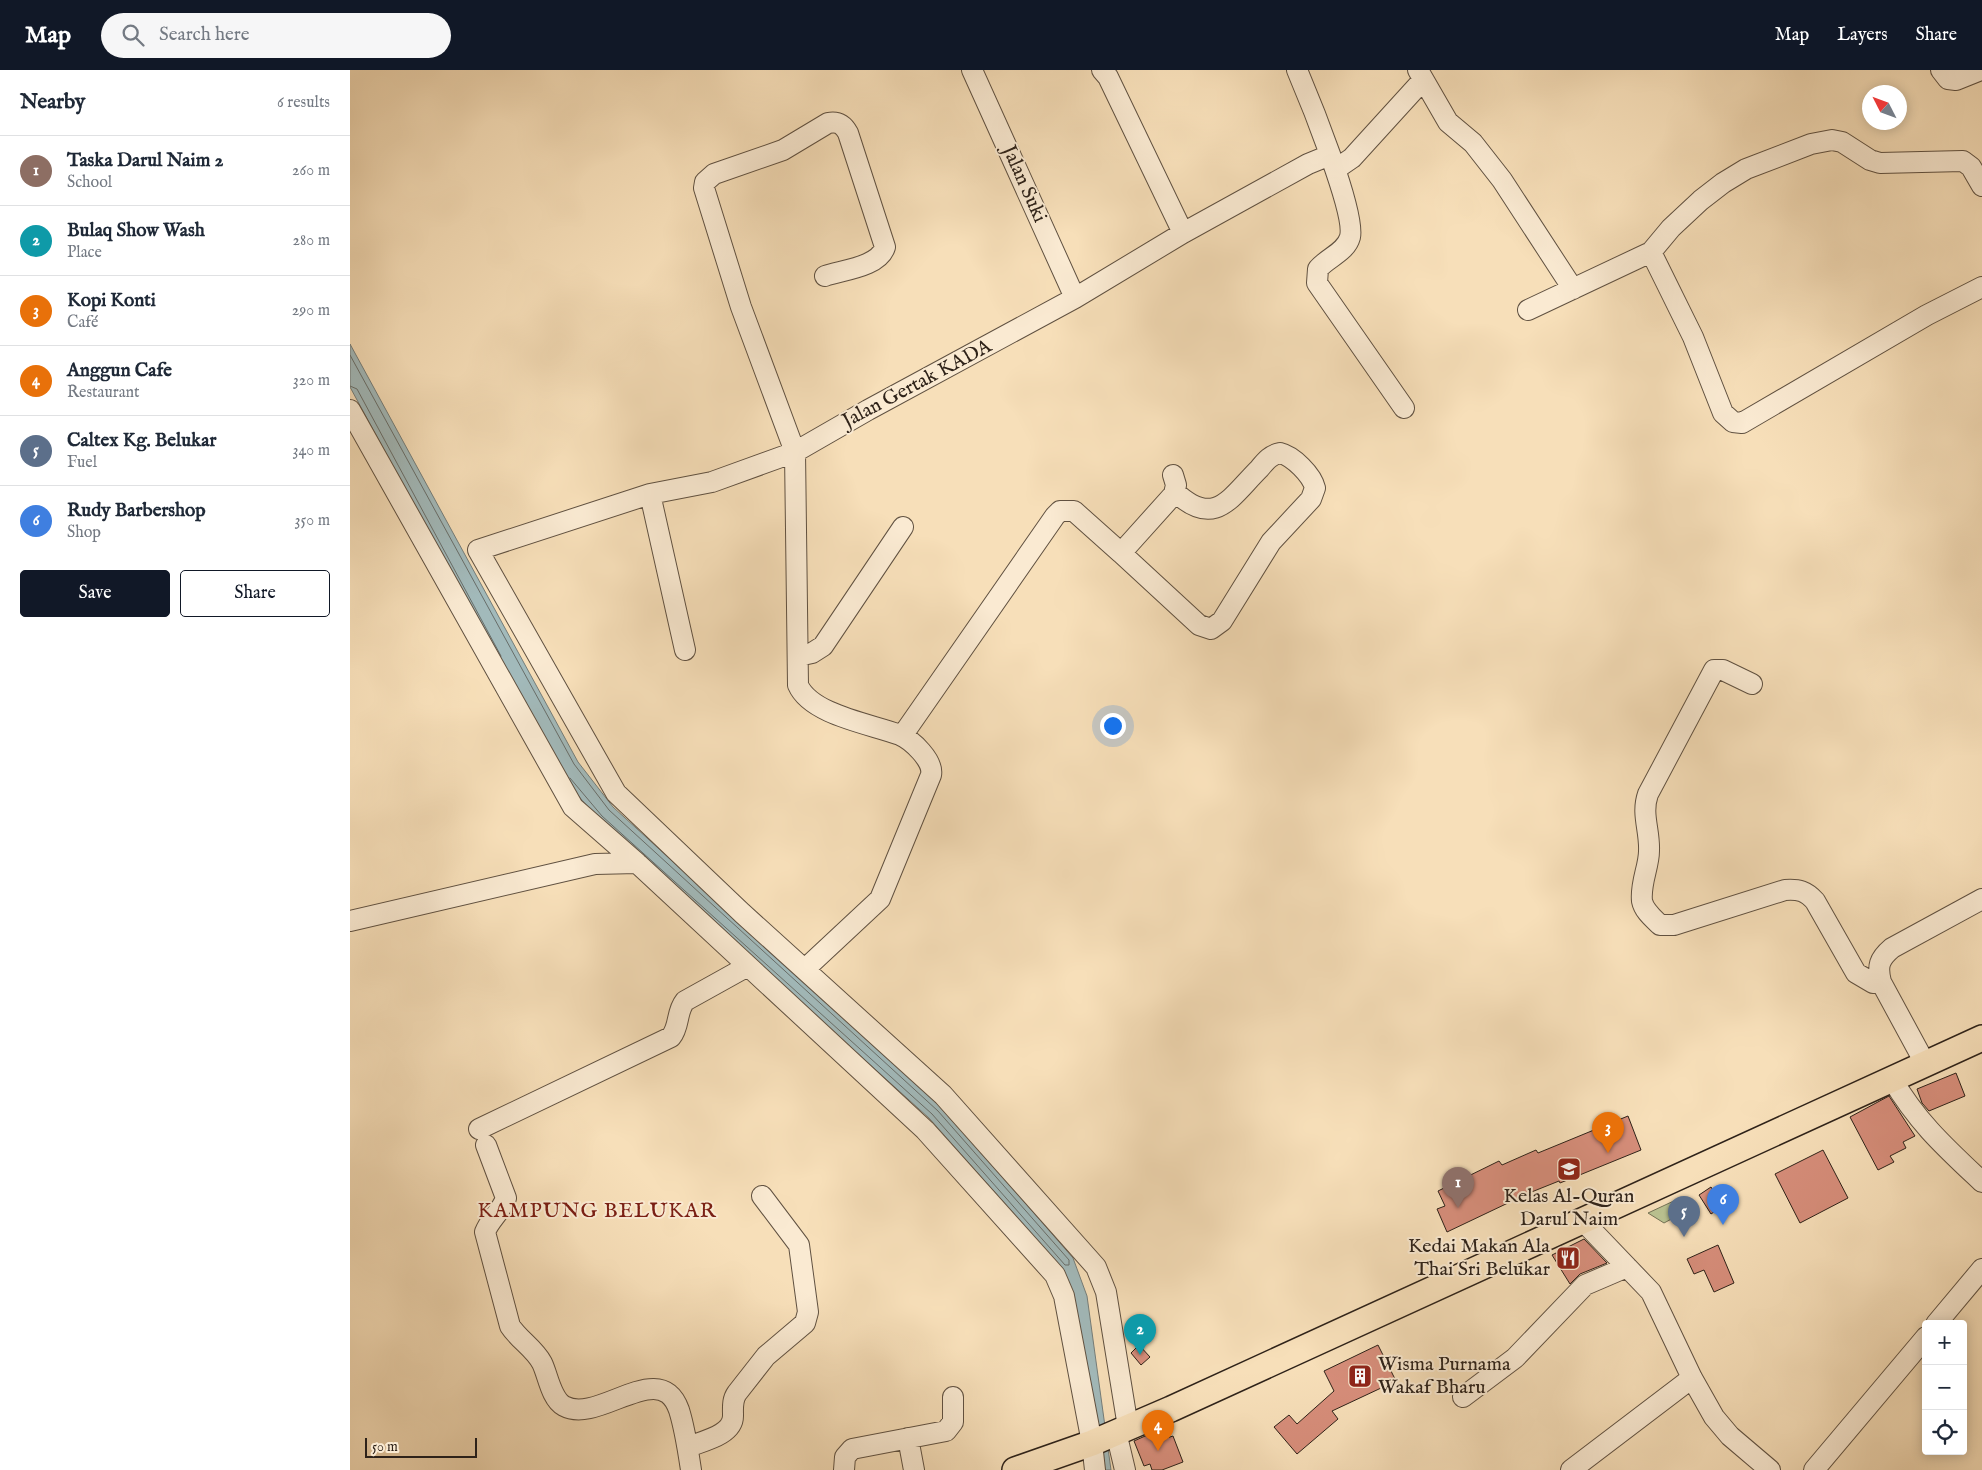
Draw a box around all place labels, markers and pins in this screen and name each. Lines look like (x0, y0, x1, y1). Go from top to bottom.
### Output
pin: 3 (1592, 1112, 1624, 1153)
school or university icon: Kelas Al-Quran Darul Naim (1556, 1156, 1582, 1182)
pin: 1 (1442, 1167, 1474, 1208)
place label: Kelas Al-Quran Darul Naim (1504, 1184, 1635, 1232)
pin: 6 (1707, 1184, 1739, 1225)
pin: 5 (1668, 1196, 1700, 1237)
place label: Kedai Makan Ala Thai Sri Belukar (1408, 1234, 1551, 1282)
restaurant icon: Kedai Makan Ala Thai Sri Belukar (1555, 1245, 1581, 1271)
pin: 2 (1124, 1314, 1156, 1355)
place label: Wisma Purnama Wakaf Bharu (1378, 1352, 1511, 1400)
building icon: Wisma Purnama Wakaf Bharu (1347, 1363, 1373, 1389)
pin: 4 (1142, 1410, 1174, 1451)

